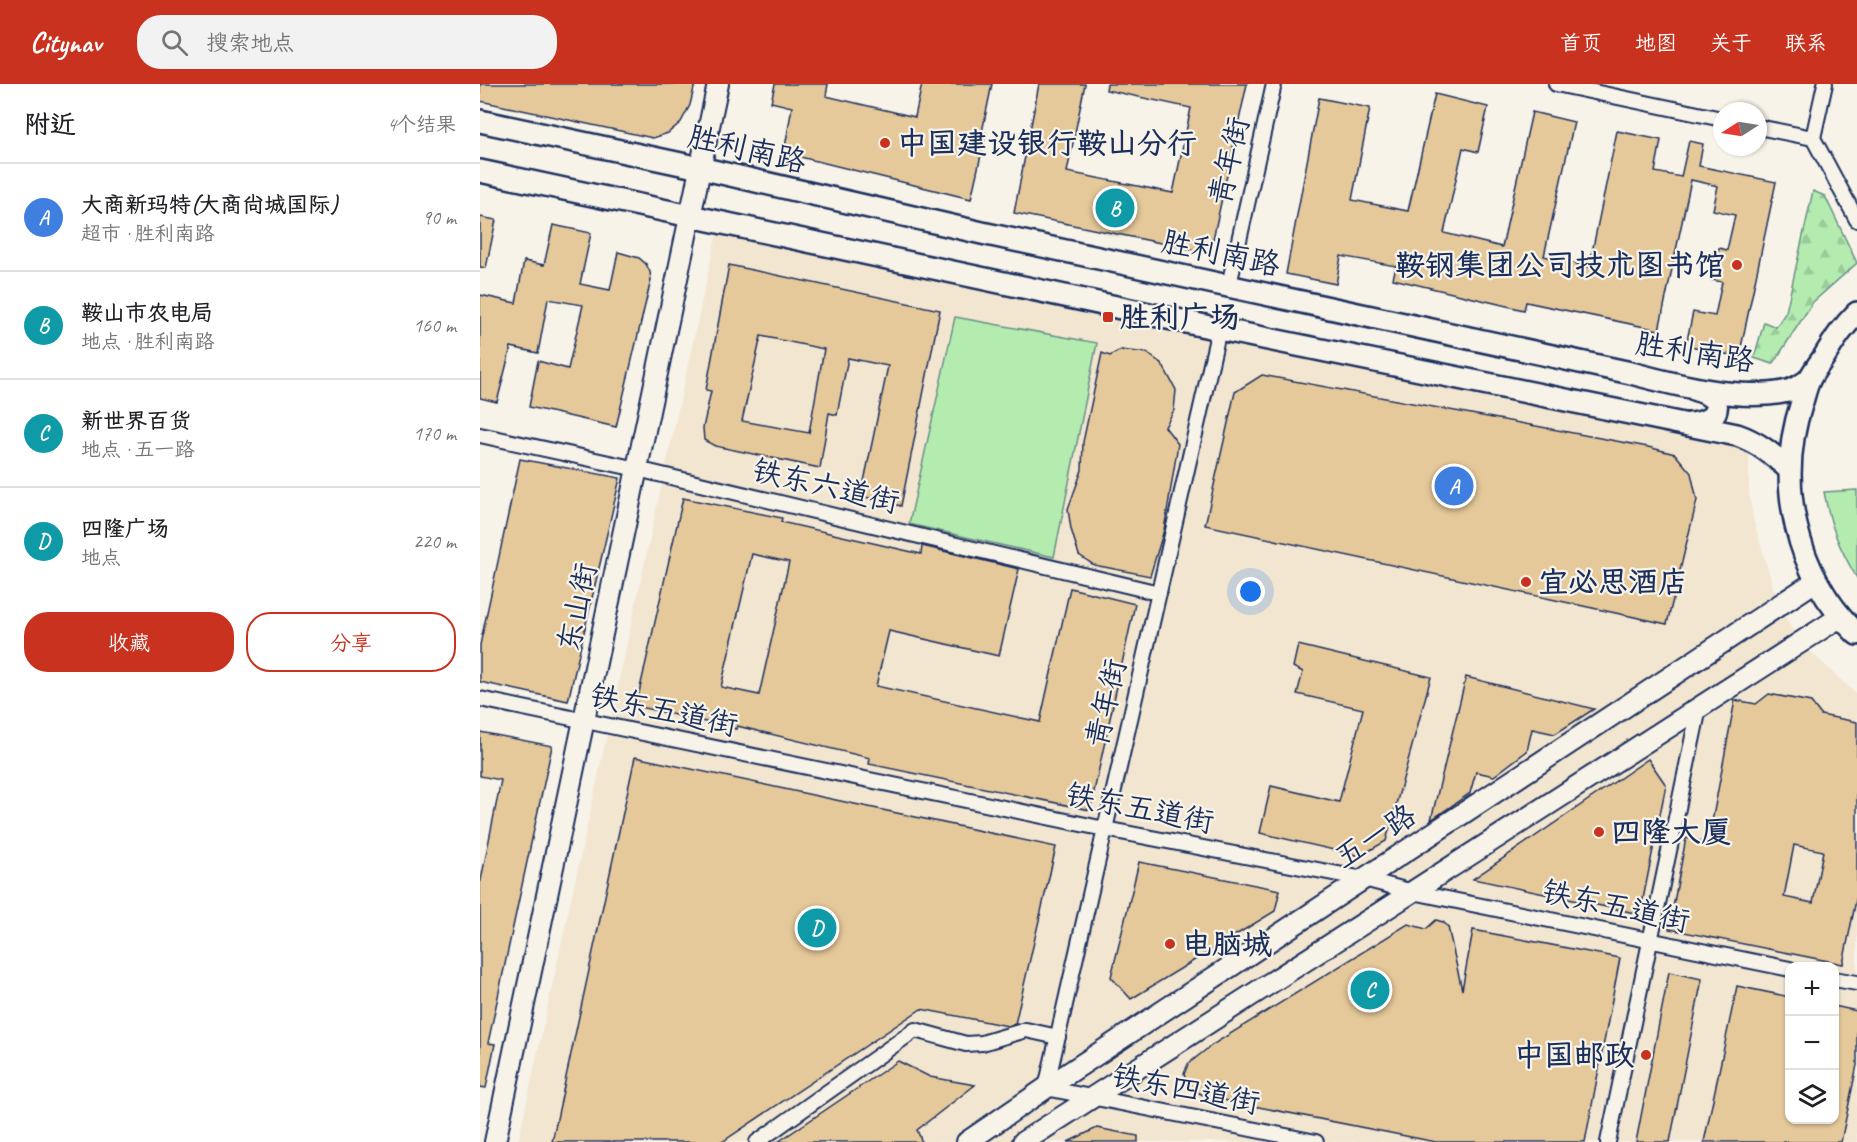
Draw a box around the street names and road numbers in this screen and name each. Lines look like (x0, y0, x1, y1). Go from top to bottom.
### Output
street label: 青年街 (1200, 113, 1258, 209)
street label: 胜利南路 (684, 117, 810, 181)
street label: 胜利南路 (1158, 222, 1284, 284)
street label: 胜利南路 (1633, 324, 1757, 380)
street label: 铁东六道街 (749, 451, 903, 521)
street label: 东山街 (549, 559, 605, 655)
street label: 青年街 (1077, 655, 1135, 751)
street label: 铁东五道街 (587, 676, 741, 744)
street label: 铁东五道街 (1063, 775, 1217, 841)
street label: 五一路 (1327, 796, 1423, 876)
street label: 铁东五道街 (1539, 872, 1693, 940)
street label: 铁东四道街 (1109, 1056, 1263, 1122)

